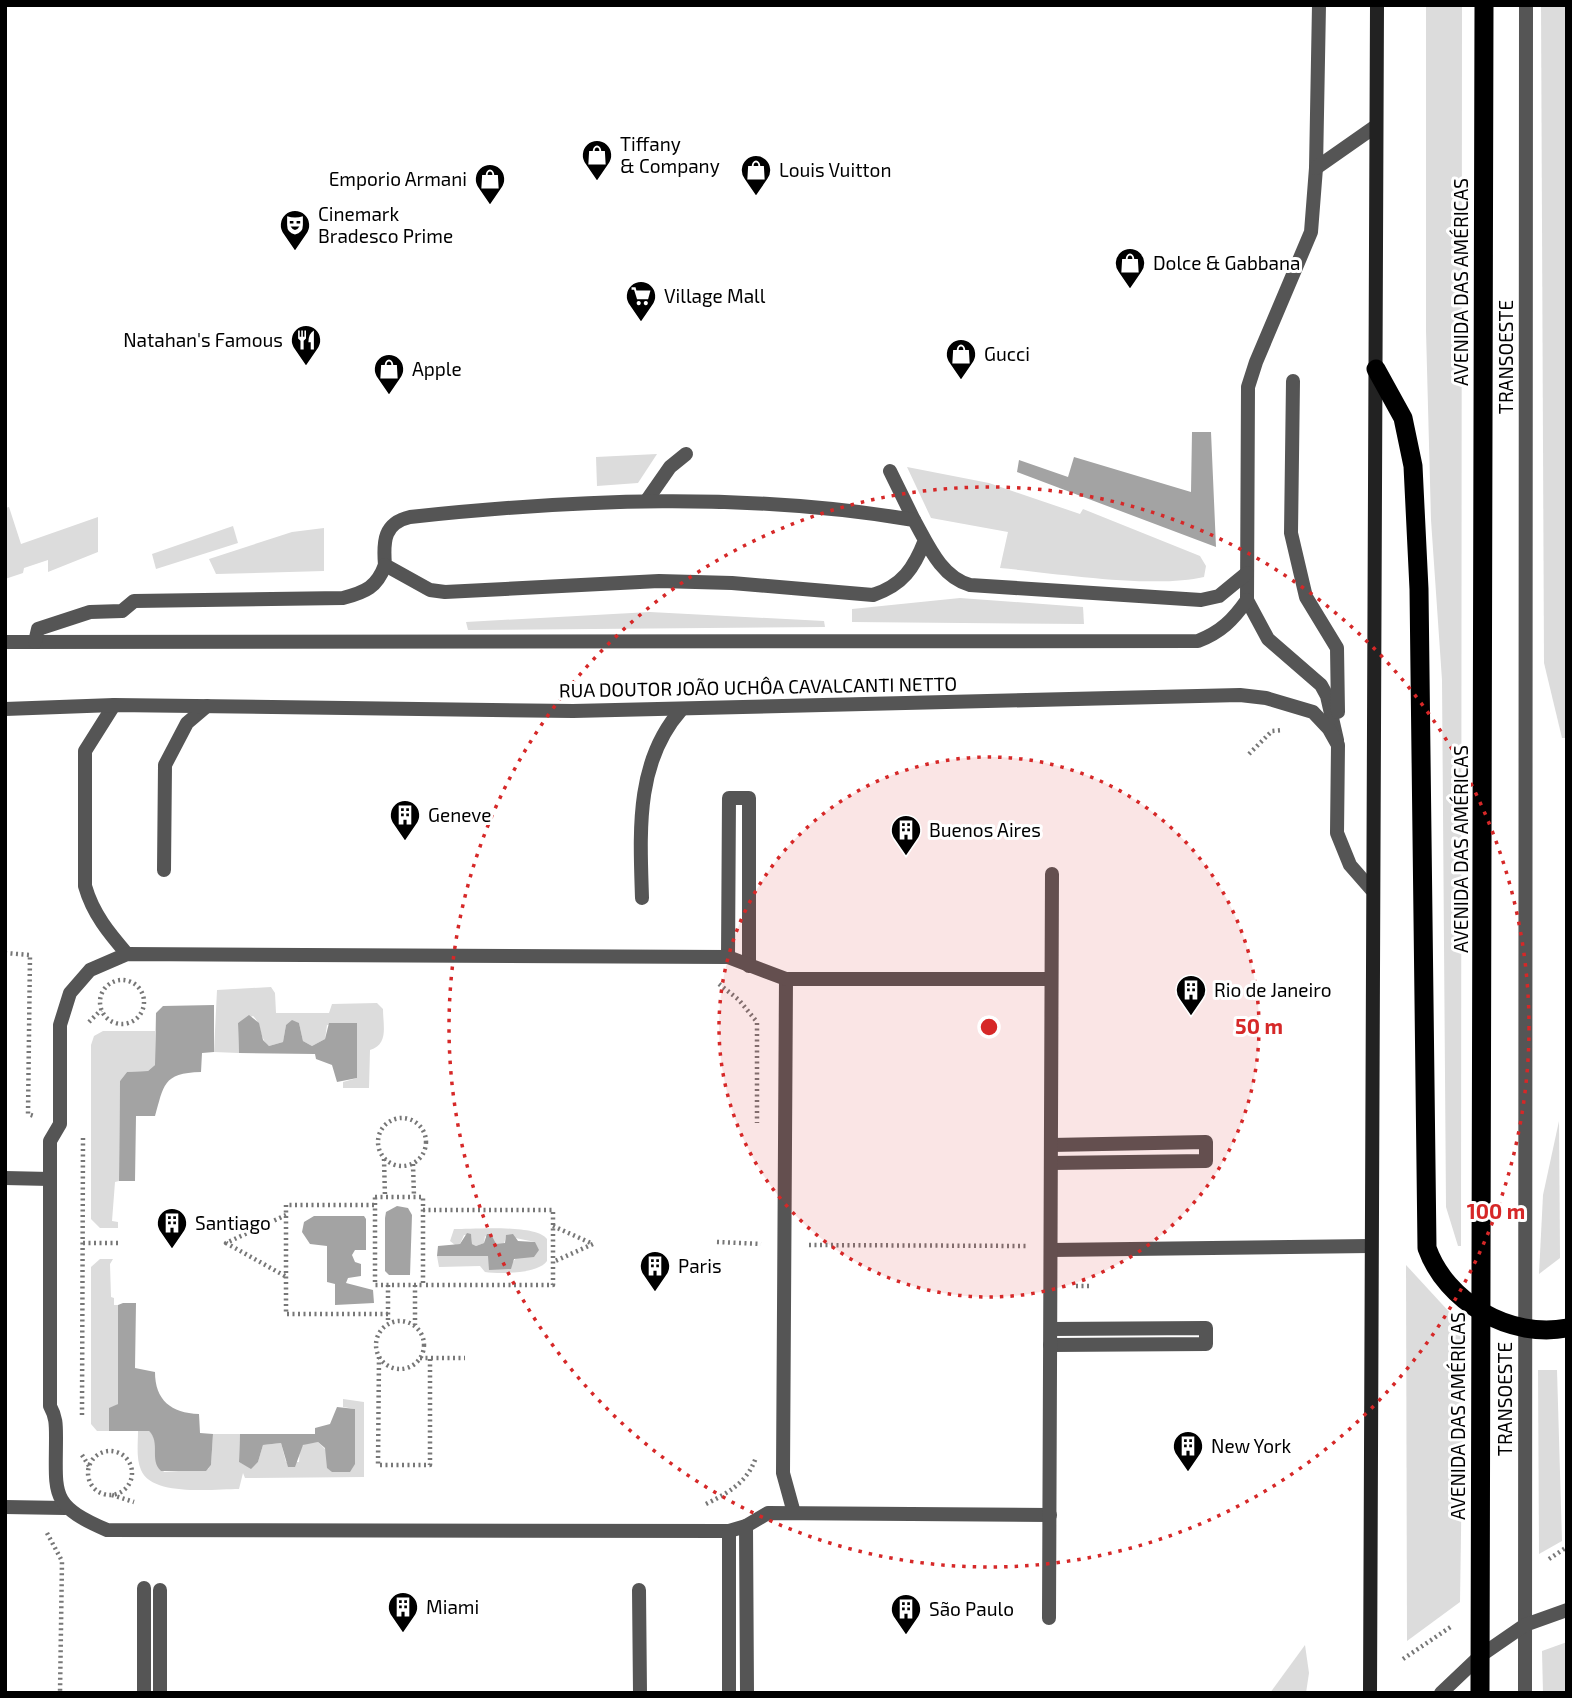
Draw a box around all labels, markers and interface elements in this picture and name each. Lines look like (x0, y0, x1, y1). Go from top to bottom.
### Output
place label: Tiffany & Company (620, 132, 720, 177)
shop icon: Tiffany & Company (580, 138, 614, 182)
shop icon: Louis Vuitton (739, 153, 773, 197)
place label: Louis Vuitton (779, 158, 891, 181)
shop icon: Emporio Armani (473, 162, 507, 206)
place label: Emporio Armani (329, 167, 467, 190)
street label: AVENIDA DAS AMÉRICAS (1449, 178, 1472, 386)
place label: Cinemark Bradesco Prime (318, 202, 453, 247)
theatre icon: Cinemark Bradesco Prime (278, 208, 312, 252)
shop icon: Dolce & Gabbana (1113, 246, 1147, 290)
place label: Dolce & Gabbana (1153, 251, 1300, 274)
supermarket icon: Village Mall (624, 279, 658, 323)
place label: Village Mall (664, 284, 766, 307)
street label: TRANSOESTE (1494, 300, 1517, 414)
restaurant icon: Natahan's Famous (289, 323, 323, 367)
place label: Natahan's Famous (123, 328, 283, 351)
shop icon: Gucci (944, 337, 978, 381)
place label: Gucci (984, 342, 1030, 365)
shop icon: Apple (372, 352, 406, 396)
place label: Apple (412, 357, 462, 380)
street label: RUA DOUTOR JOÃO UCHÔA CAVALCANTI NETTO (559, 672, 957, 701)
street label: AVENIDA DAS AMÉRICAS (1449, 745, 1472, 953)
building icon: Geneve (388, 798, 422, 842)
place label: Geneve (428, 803, 491, 826)
building icon: Buenos Aires (889, 813, 923, 857)
place label: Buenos Aires (929, 818, 1041, 841)
building icon: Rio de Janeiro (1174, 973, 1208, 1017)
place label: Rio de Janeiro (1214, 978, 1331, 1001)
text: 50 m (1235, 1013, 1283, 1038)
centre of rings (977, 1015, 1001, 1039)
text: 100 m (1467, 1198, 1525, 1223)
building icon: Santiago (155, 1206, 189, 1250)
place label: Santiago (195, 1211, 271, 1234)
building icon: Paris (638, 1249, 672, 1293)
place label: Paris (678, 1254, 722, 1277)
street label: AVENIDA DAS AMÉRICAS (1446, 1312, 1469, 1520)
street label: TRANSOESTE (1493, 1342, 1516, 1456)
building icon: New York (1171, 1429, 1205, 1473)
place label: New York (1211, 1434, 1292, 1457)
building icon: Miami (386, 1590, 420, 1634)
building icon: São Paulo (889, 1592, 923, 1636)
place label: Miami (426, 1595, 479, 1618)
place label: São Paulo (929, 1597, 1014, 1620)

